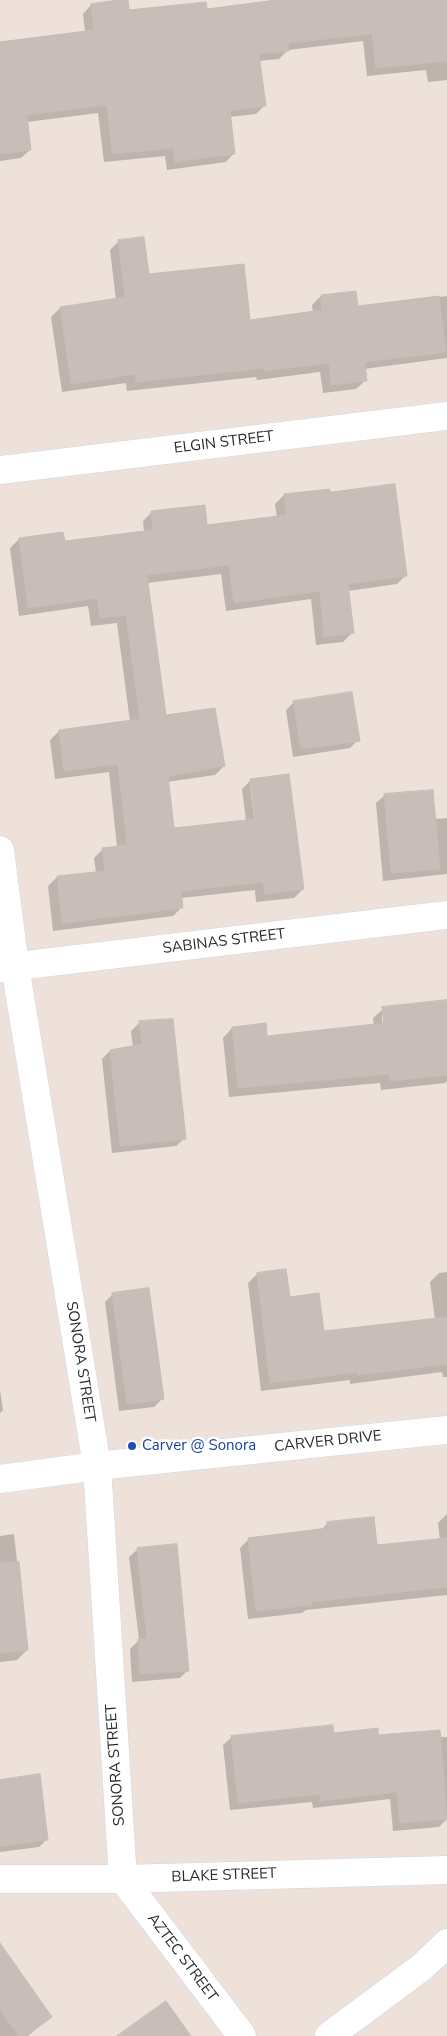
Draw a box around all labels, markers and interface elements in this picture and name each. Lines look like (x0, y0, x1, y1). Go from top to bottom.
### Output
street label: ELGIN STREET (173, 428, 275, 458)
street label: SABINAS STREET (162, 926, 286, 958)
street label: SONORA STREET (62, 1300, 98, 1424)
street label: CARVER DRIVE (274, 1427, 382, 1457)
place label: Carver @ Sonora (142, 1437, 256, 1455)
marker: Carver @ Sonora (126, 1440, 138, 1452)
street label: SONORA STREET (103, 1703, 129, 1827)
street label: BLAKE STREET (171, 1865, 277, 1887)
street label: AZTEC STREET (143, 1910, 221, 2006)

